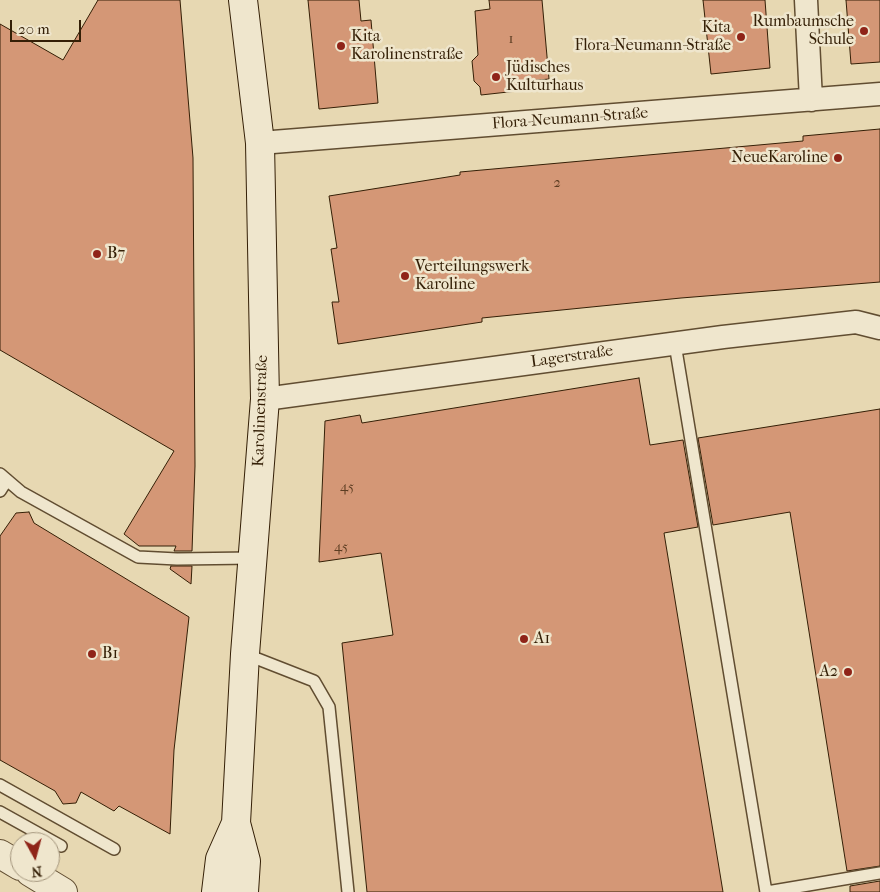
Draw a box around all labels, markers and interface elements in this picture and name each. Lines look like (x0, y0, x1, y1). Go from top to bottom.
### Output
scale bar (12, 10, 84, 42)
place label: Rumbaumsche Schule (753, 12, 854, 50)
place label: Kita Flora-Neumann-Straße (575, 18, 731, 56)
text: 20 m (18, 20, 50, 38)
marker: Rumbaumsche Schule (858, 25, 870, 37)
place label: Kita Karolinenstraße (351, 27, 463, 65)
marker: Kita Flora-Neumann-Straße (735, 31, 747, 43)
house number: 1 (509, 32, 513, 48)
marker: Kita Karolinenstraße (335, 40, 347, 52)
place label: Jüdisches Kulturhaus (506, 58, 583, 96)
marker: Jüdisches Kulturhaus (490, 71, 502, 83)
street label: Flora-Neumann-Straße (491, 104, 649, 134)
place label: NeueKaroline (731, 148, 828, 168)
marker: NeueKaroline (832, 152, 844, 164)
house number: 2 (553, 176, 561, 192)
place label: B7 (107, 244, 125, 264)
marker: B7 (91, 248, 103, 260)
place label: Verteilungswerk Karoline (415, 257, 529, 295)
marker: Verteilungswerk Karoline (399, 270, 411, 282)
street label: Lagerstraße (530, 342, 614, 372)
street label: Karolinenstraße (249, 355, 273, 467)
house number: 45 (340, 480, 354, 496)
house number: 45 (334, 540, 348, 556)
place label: A1 (534, 629, 550, 649)
marker: A1 (518, 633, 530, 645)
place label: B1 (102, 644, 118, 664)
marker: B1 (86, 648, 98, 660)
place label: A2 (819, 662, 838, 682)
marker: A2 (842, 666, 854, 678)
north arrow (10, 832, 60, 882)
text: N (30, 862, 43, 880)

